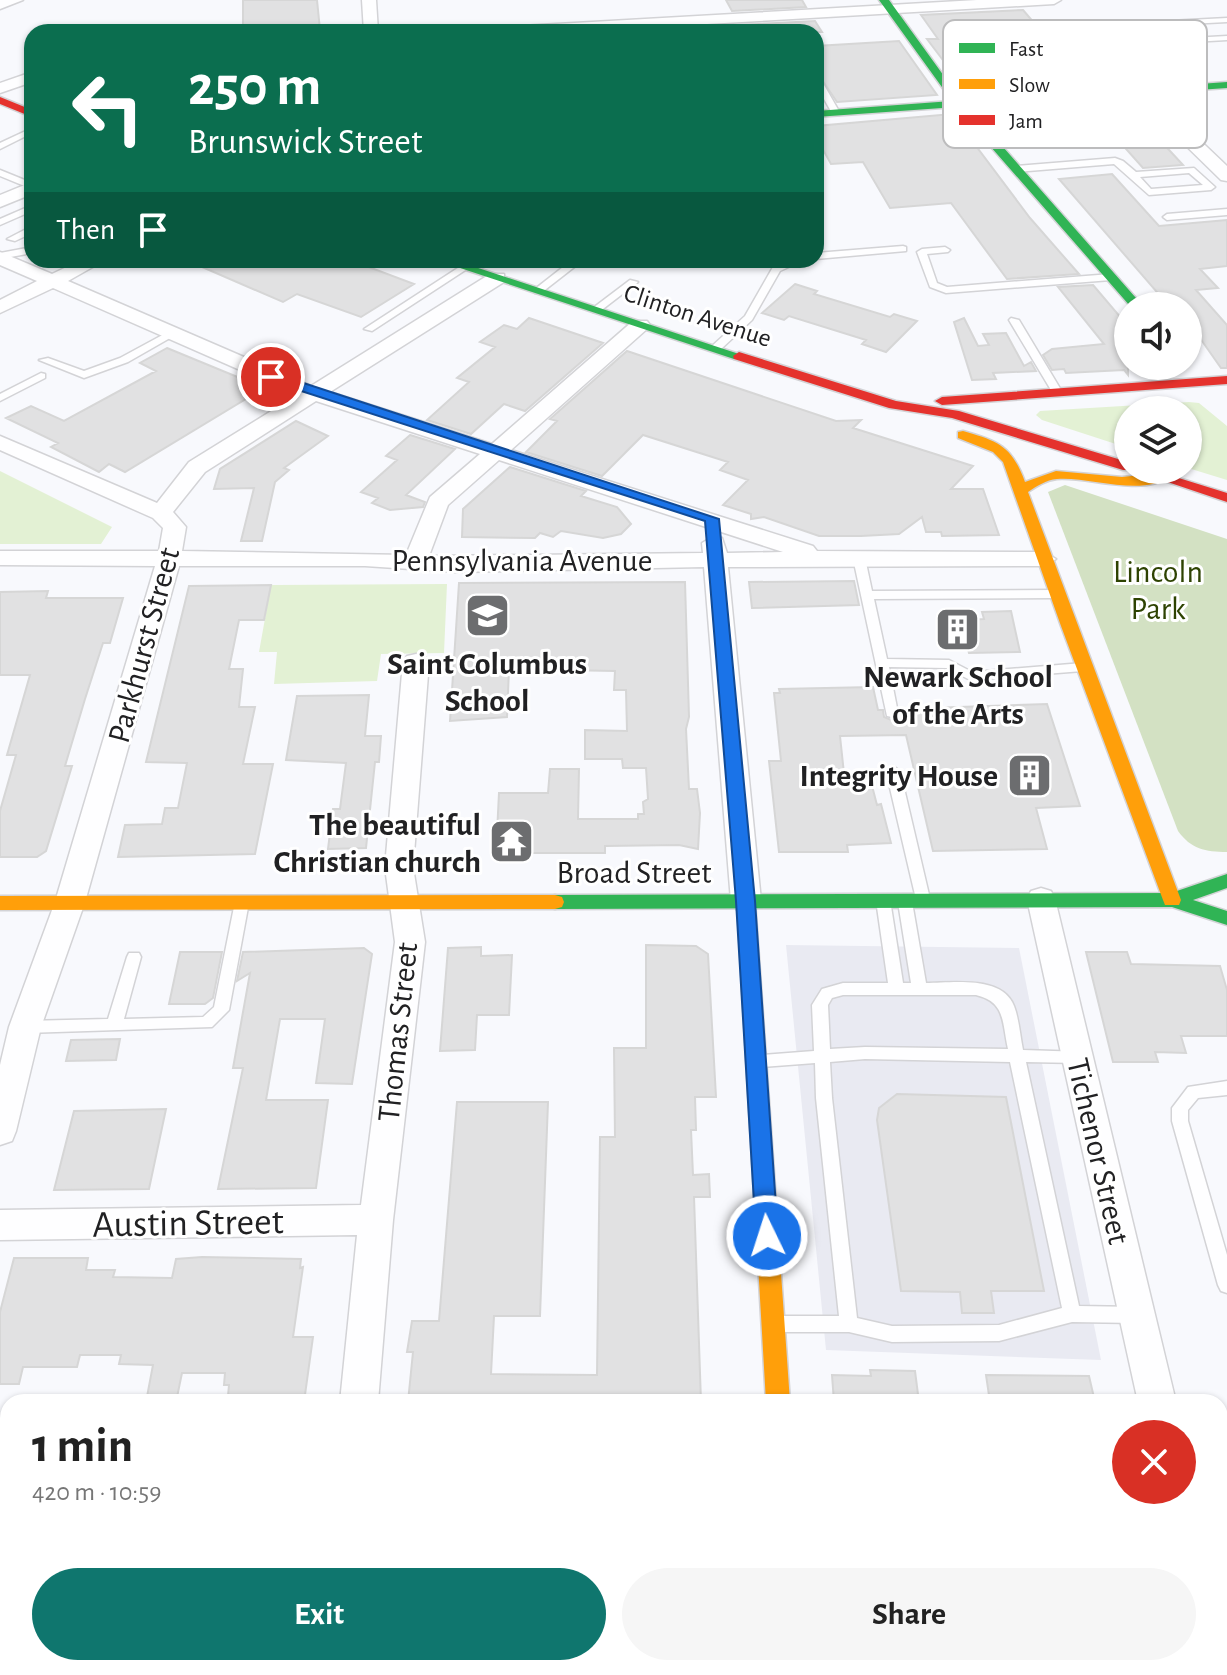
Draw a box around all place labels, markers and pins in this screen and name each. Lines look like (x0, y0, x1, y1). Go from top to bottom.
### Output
pin (237, 343, 305, 411)
school or university icon: Saint Columbus School (463, 592, 511, 640)
building icon: Newark School of the Arts (934, 605, 982, 653)
place label: Saint Columbus School (387, 648, 587, 717)
place label: Newark School of the Arts (863, 661, 1053, 730)
building icon: Integrity House (1005, 751, 1053, 799)
place label: Integrity House (799, 760, 998, 792)
place label: The beautiful Christian church (273, 809, 481, 878)
temple icon: The beautiful Christian church (488, 818, 536, 866)

